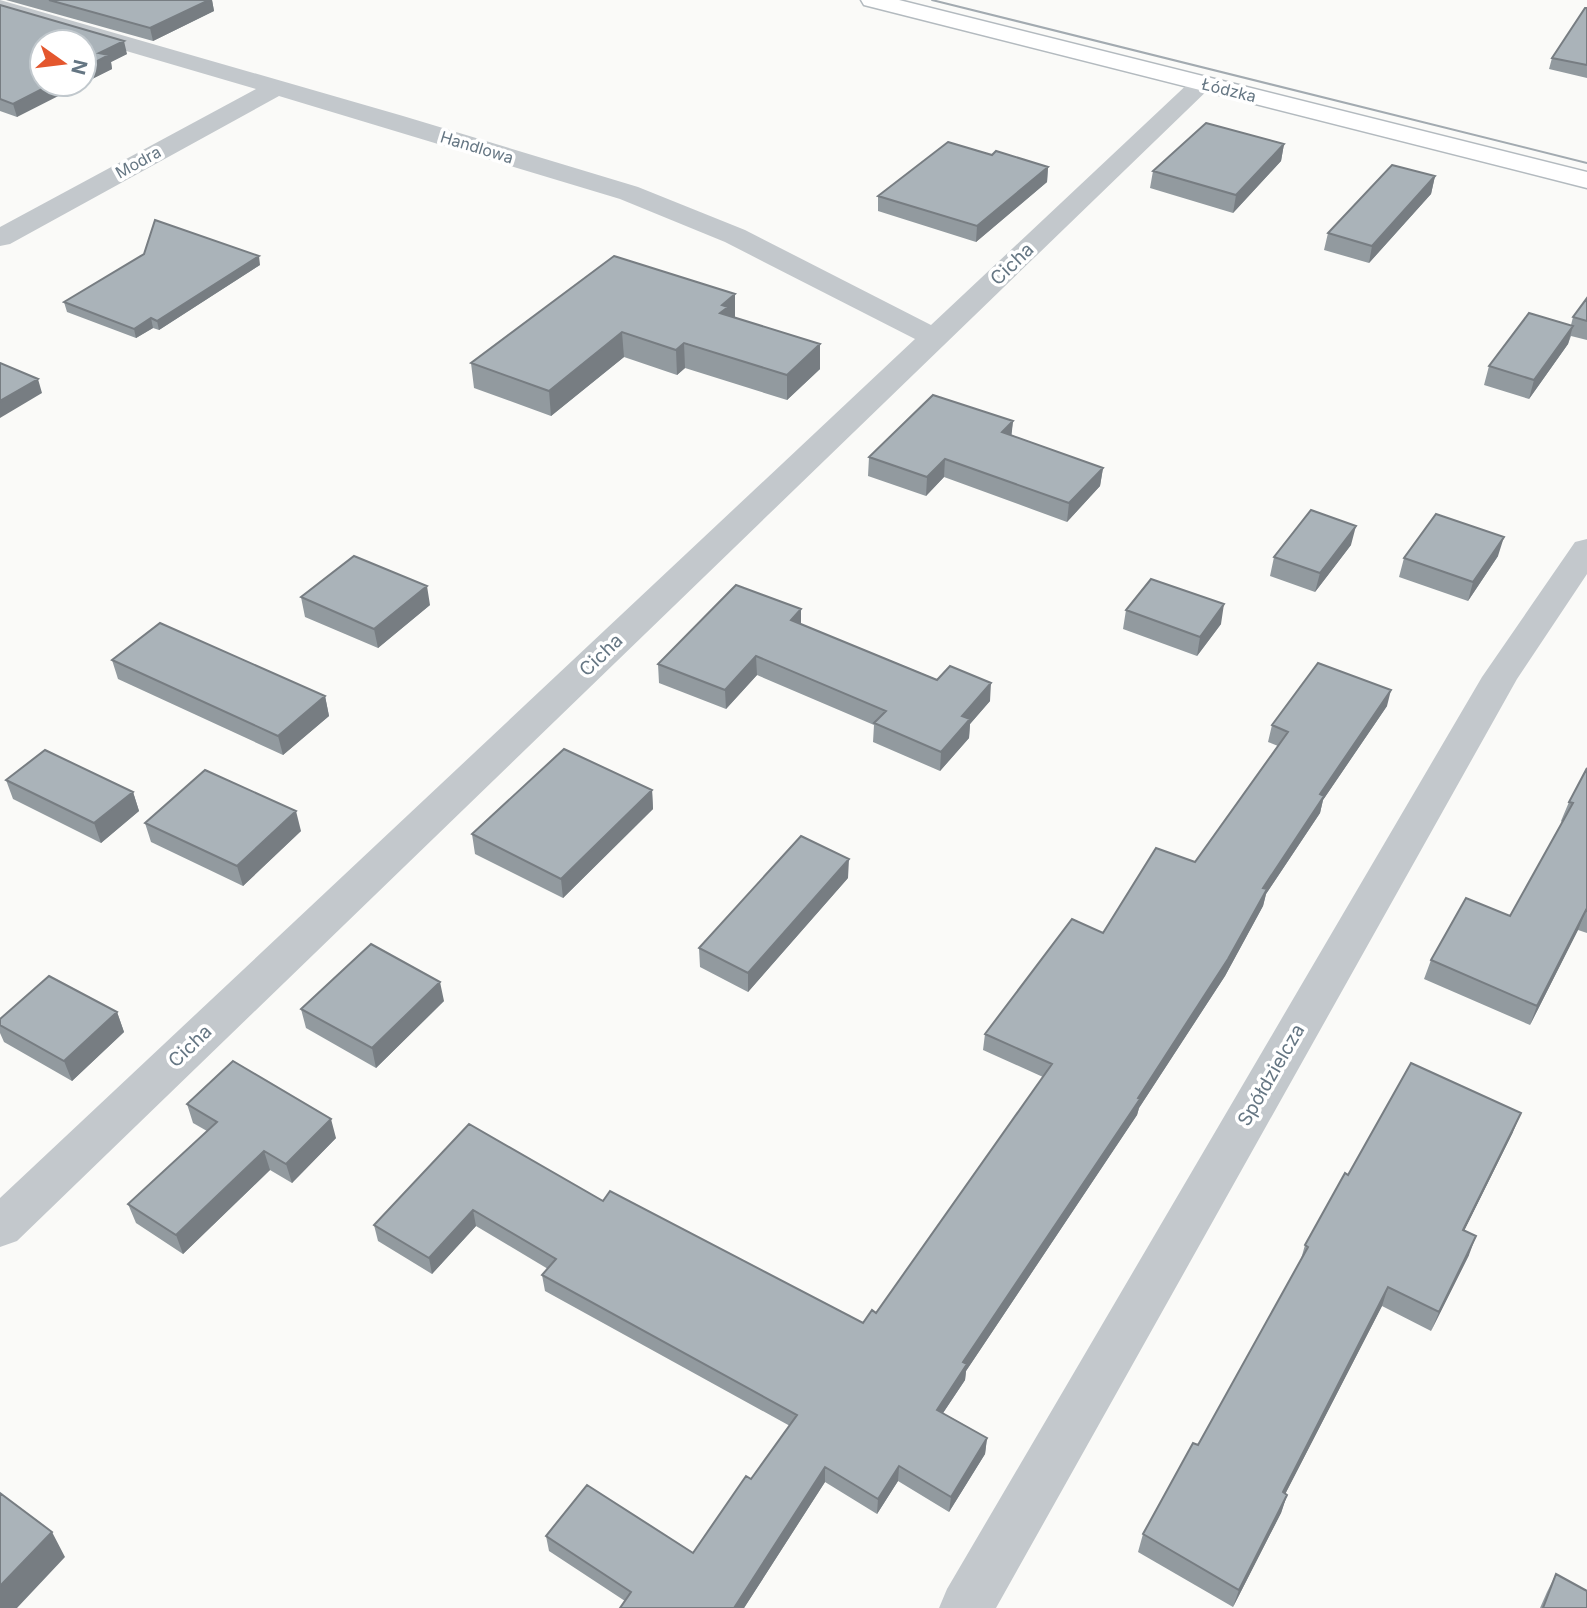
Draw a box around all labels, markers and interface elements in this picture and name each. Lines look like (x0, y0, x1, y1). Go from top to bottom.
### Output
north arrow (28, 28, 98, 98)
text: N (66, 57, 92, 77)
street label: Łódzka (1200, 74, 1258, 106)
street label: Handlowa (438, 126, 516, 168)
street label: Modra (112, 141, 164, 183)
street label: Cicha (986, 238, 1038, 290)
street label: Cicha (575, 629, 627, 681)
street label: Cicha (164, 1020, 216, 1072)
street label: Spółdzielcza (1233, 1020, 1309, 1130)

